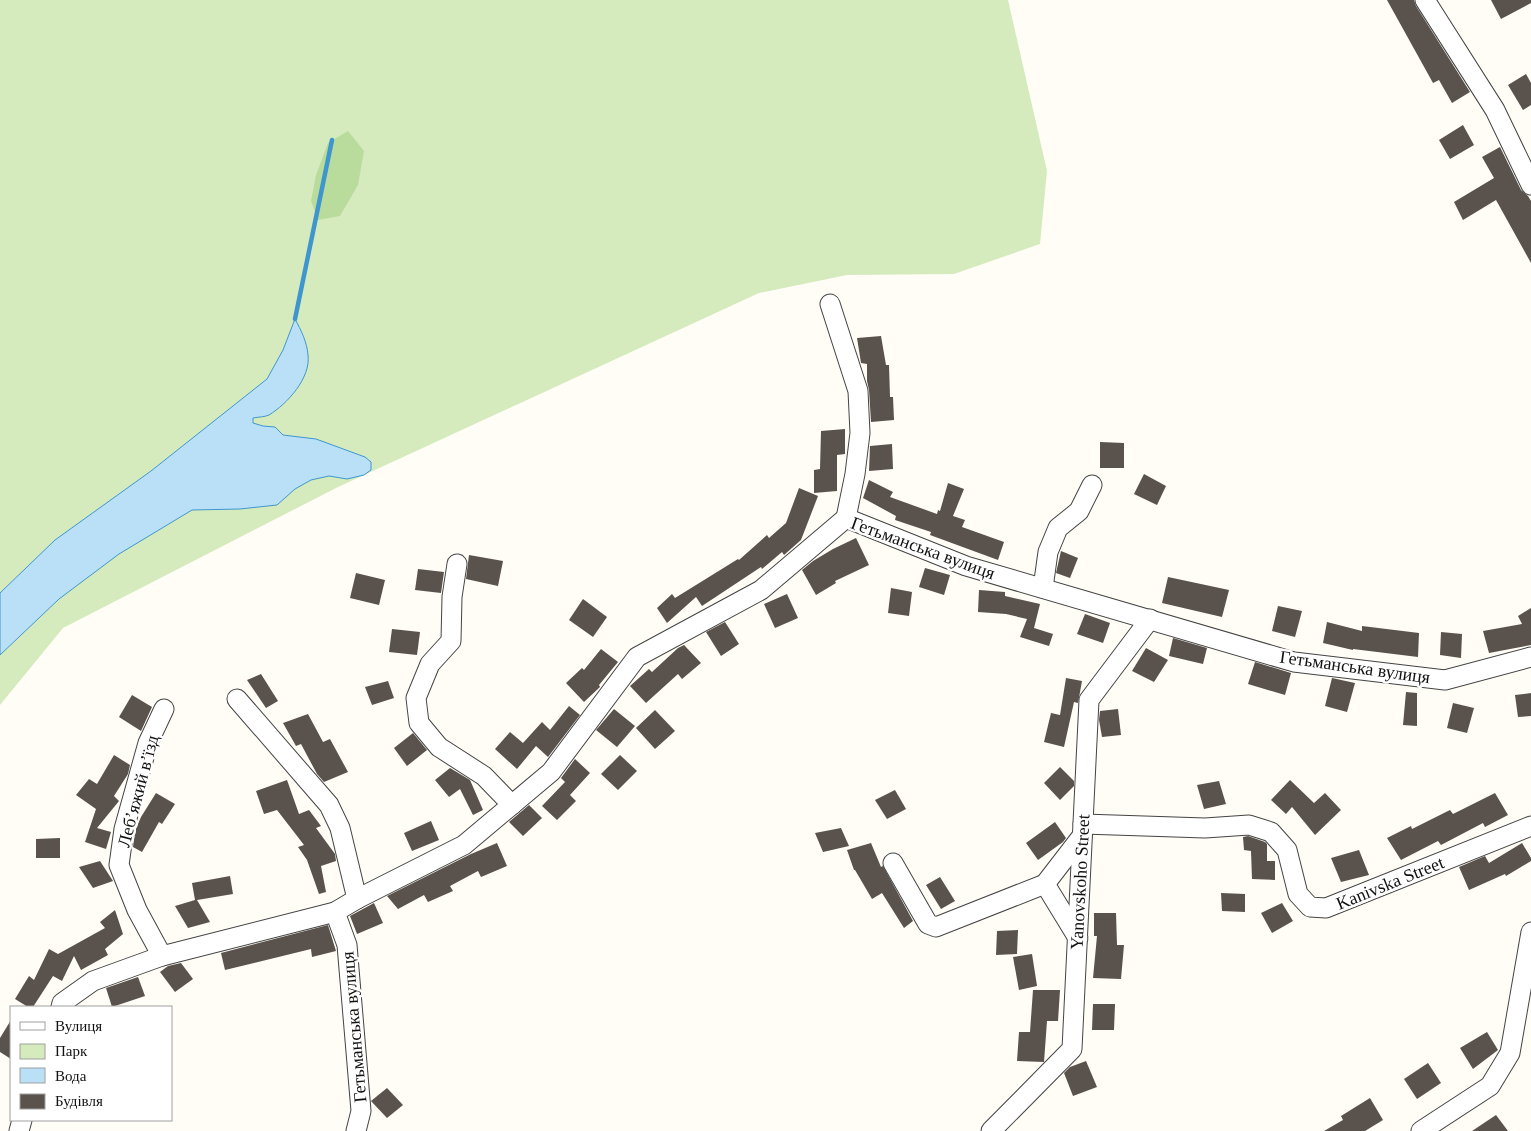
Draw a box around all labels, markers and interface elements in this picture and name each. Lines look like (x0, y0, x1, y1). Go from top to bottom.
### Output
street label: Гетьманська вулиця (848, 513, 998, 583)
street label: Гетьманська вулиця (1278, 647, 1432, 687)
street label: Леб’яжий в’їзд (113, 733, 163, 849)
street label: Yanovskoho Street (1066, 814, 1094, 950)
street label: Kanivska Street (1333, 852, 1447, 914)
street label: Гетьманська вулиця (337, 951, 371, 1103)
legend (10, 1006, 172, 1121)
text: Вулиця (55, 1018, 102, 1034)
text: Парк (55, 1043, 88, 1059)
text: Вода (55, 1068, 87, 1084)
text: Будівля (55, 1093, 103, 1109)

